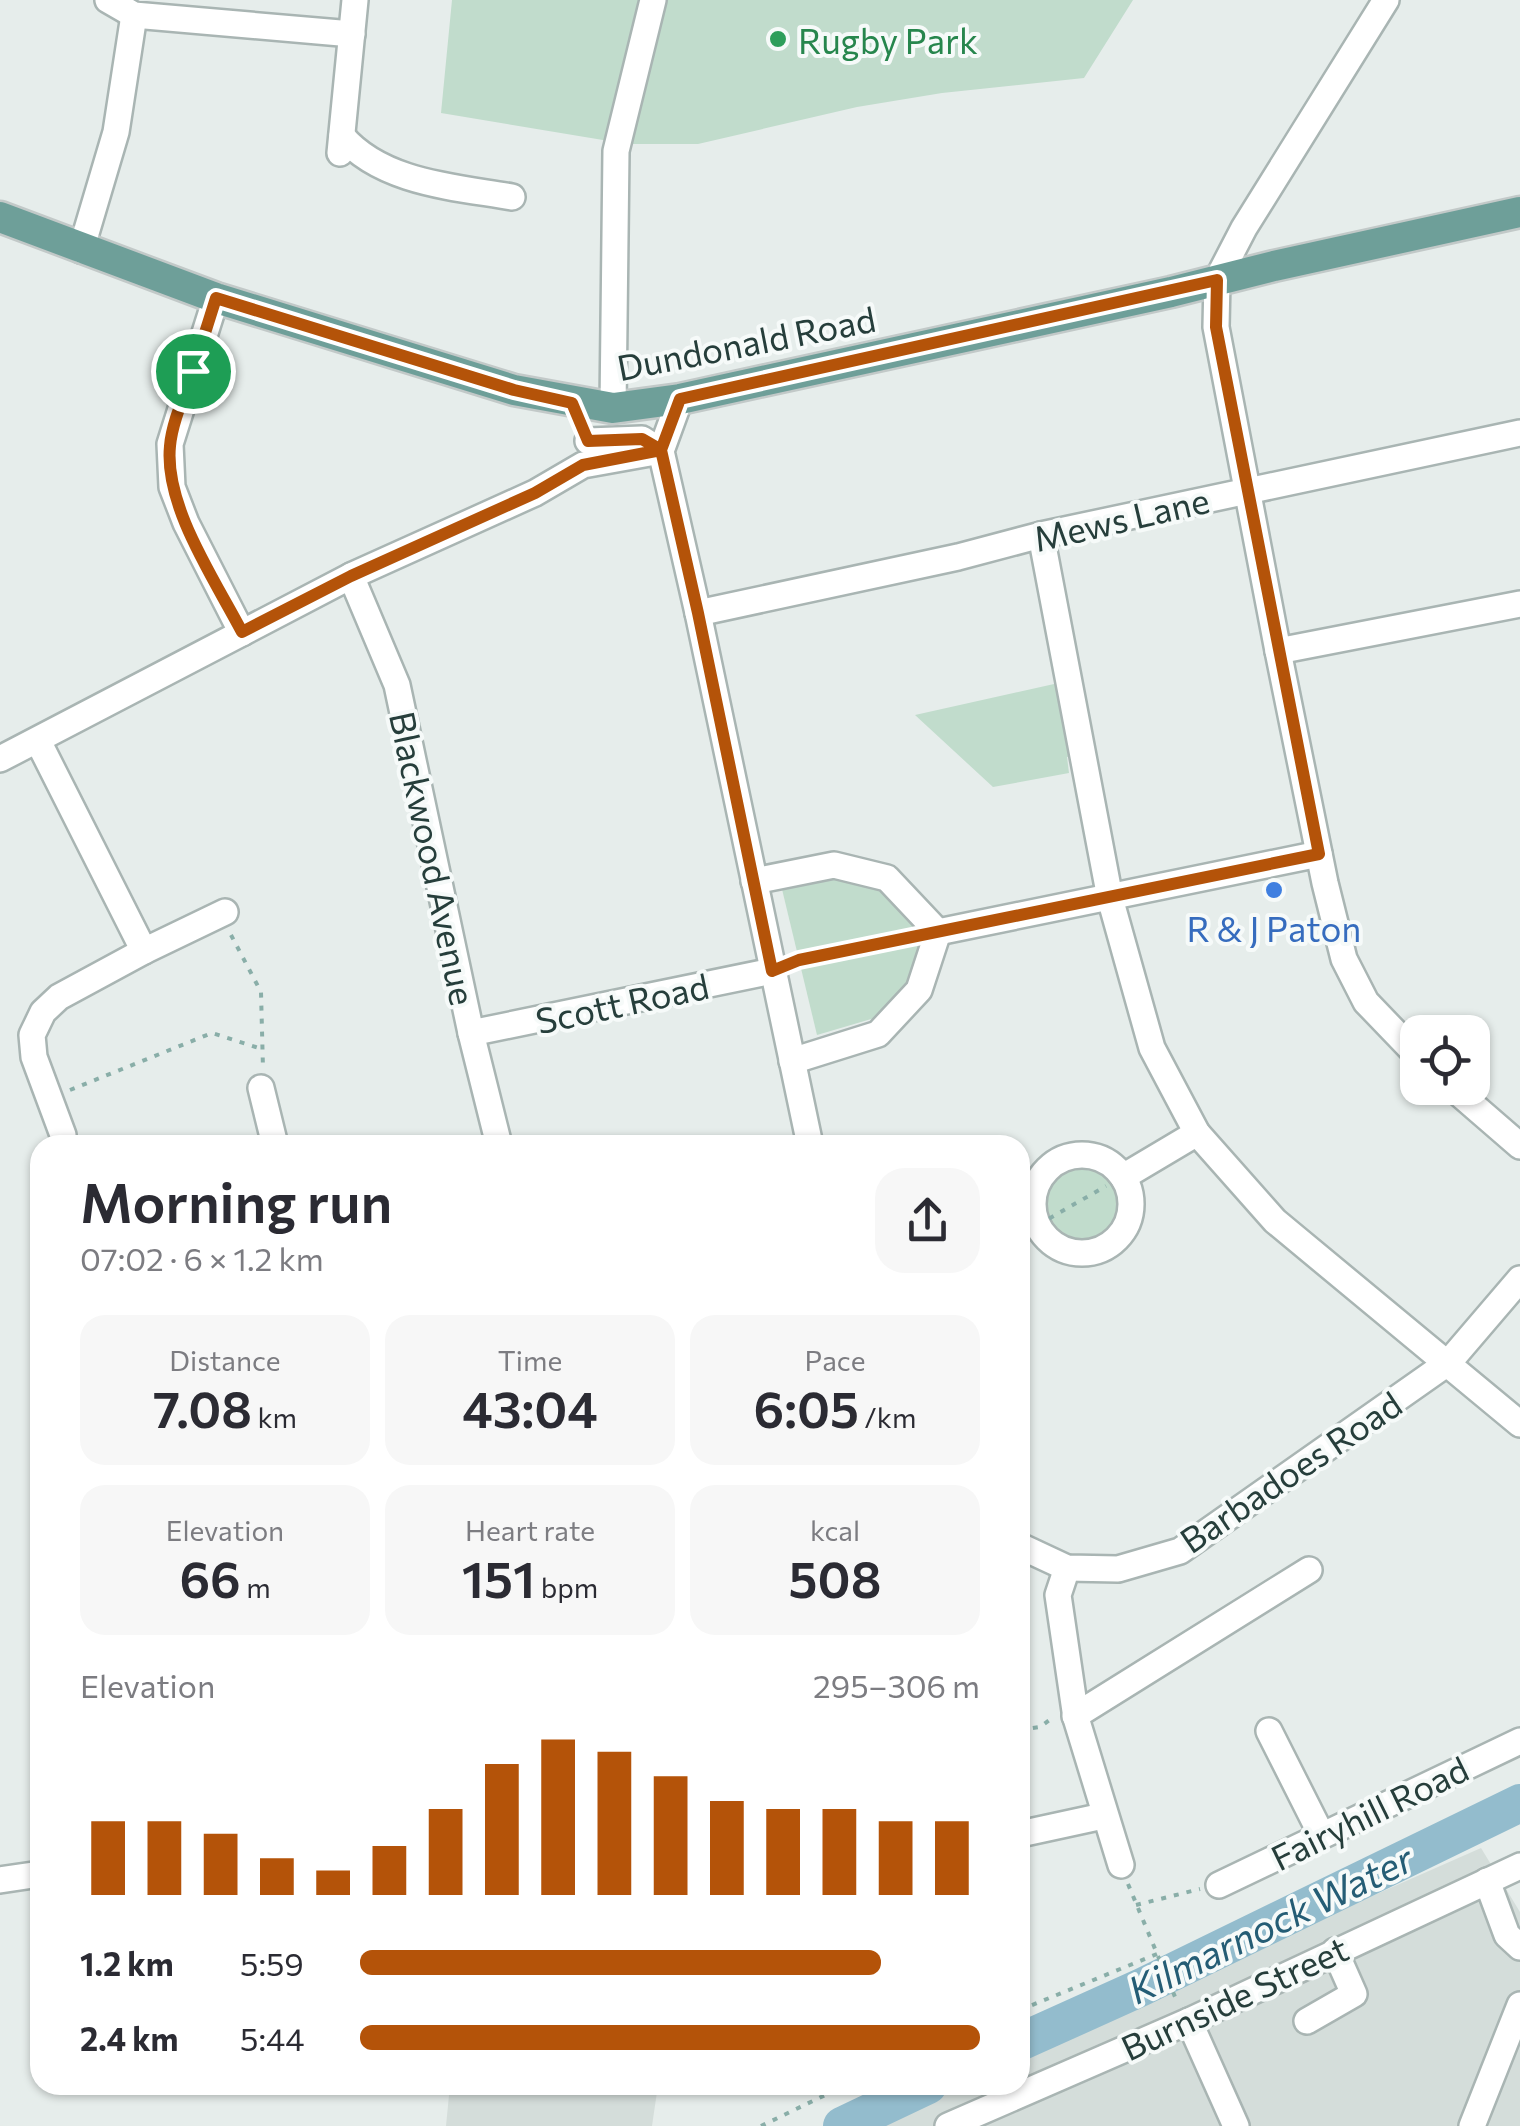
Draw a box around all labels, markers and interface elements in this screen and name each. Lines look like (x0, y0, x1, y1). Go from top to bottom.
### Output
place label: Rugby Park (798, 18, 978, 61)
marker: Rugby Park (767, 28, 789, 50)
street label: Dundonald Road (613, 296, 879, 388)
pin (151, 329, 236, 414)
icon: arrive (166, 344, 221, 399)
street label: Mews Lane (1029, 477, 1213, 559)
street label: Blackwood Avenue (382, 707, 486, 1009)
marker: R & J Paton (1263, 879, 1285, 901)
place label: R & J Paton (1187, 906, 1361, 949)
street label: Scott Road (532, 963, 712, 1041)
map controls (1400, 1015, 1490, 1105)
button: locate (1400, 1015, 1490, 1105)
text: Morning run (80, 1167, 392, 1234)
button: share (875, 1168, 980, 1273)
text: 07:02 · 6 × 1.2 km (80, 1238, 324, 1278)
text: Distance (169, 1343, 281, 1377)
text: Time (498, 1343, 562, 1377)
text: Pace (805, 1343, 865, 1377)
text: 7.08 (153, 1377, 252, 1438)
text: 43:04 (462, 1377, 598, 1438)
text: 6:05 (754, 1377, 859, 1438)
street label: Barbadoes Road (1171, 1381, 1409, 1561)
text: km (252, 1400, 297, 1434)
text: /km (859, 1400, 916, 1434)
text: Elevation (166, 1513, 284, 1547)
text: Heart rate (465, 1513, 595, 1547)
text: kcal (810, 1513, 860, 1547)
text: 66 (179, 1547, 241, 1608)
text: 151 (462, 1547, 535, 1608)
text: 508 (789, 1547, 881, 1608)
text: m (241, 1570, 271, 1604)
text: bpm (535, 1570, 598, 1604)
text: Elevation (80, 1665, 215, 1705)
text: 295–306 m (813, 1665, 980, 1705)
street label: Fairyhill Road (1263, 1746, 1475, 1878)
water label: Kilmarnock Water (1120, 1833, 1422, 2012)
street label: Burnside Street (1114, 1926, 1354, 2068)
text: 1.2 km (80, 1943, 174, 1983)
text: 5:59 (240, 1943, 304, 1983)
text: 2.4 km (80, 2018, 178, 2058)
text: 5:44 (240, 2018, 304, 2058)

